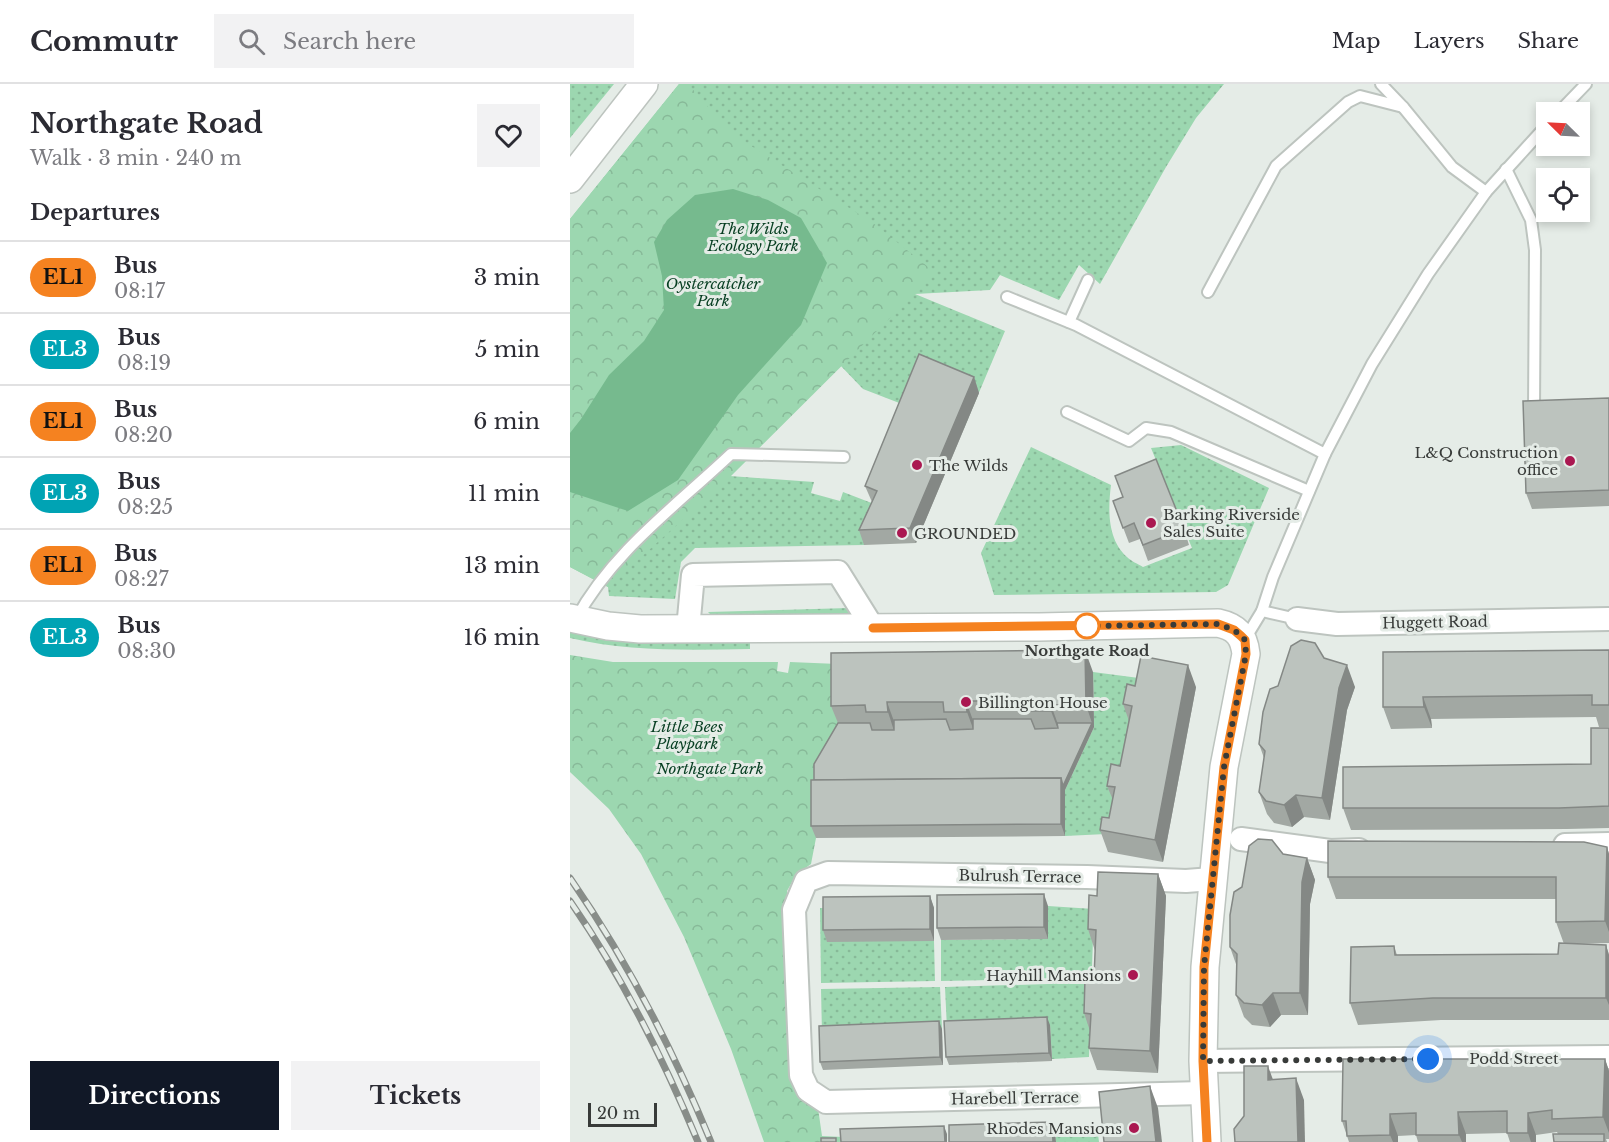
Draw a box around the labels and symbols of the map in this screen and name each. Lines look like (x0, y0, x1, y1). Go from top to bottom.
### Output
north arrow (1536, 102, 1590, 156)
park label: The Wilds Ecology Park (706, 219, 799, 255)
park label: Oystercatcher Park (666, 274, 761, 310)
place label: L&Q Construction office (1415, 443, 1558, 479)
marker: L&Q Construction office (1563, 454, 1577, 468)
place label: The Wilds (929, 456, 1008, 475)
marker: The Wilds (910, 458, 924, 472)
place label: Barking Riverside Sales Suite (1163, 505, 1300, 541)
marker: Barking Riverside Sales Suite (1144, 516, 1158, 530)
place label: GROUNDED (914, 524, 1016, 543)
marker: GROUNDED (895, 526, 909, 540)
street label: Huggett Road (1382, 612, 1488, 632)
marker: Northgate Road (1074, 613, 1100, 639)
place label: Northgate Road (1025, 641, 1150, 660)
place label: Billington House (978, 693, 1108, 712)
marker: Billington House (959, 695, 973, 709)
park label: Little Bees Playpark (650, 717, 723, 753)
park label: Northgate Park (656, 759, 763, 778)
street label: Bulrush Terrace (958, 865, 1082, 887)
place label: Hayhill Mansions (986, 966, 1121, 985)
marker: Hayhill Mansions (1126, 968, 1140, 982)
your location (1413, 1044, 1443, 1074)
street label: Podd Street (1469, 1049, 1559, 1068)
street label: Harebell Terrace (951, 1087, 1079, 1109)
scale bar (588, 1100, 657, 1128)
place label: Rhodes Mansions (986, 1119, 1122, 1138)
marker: Rhodes Mansions (1127, 1121, 1141, 1135)

